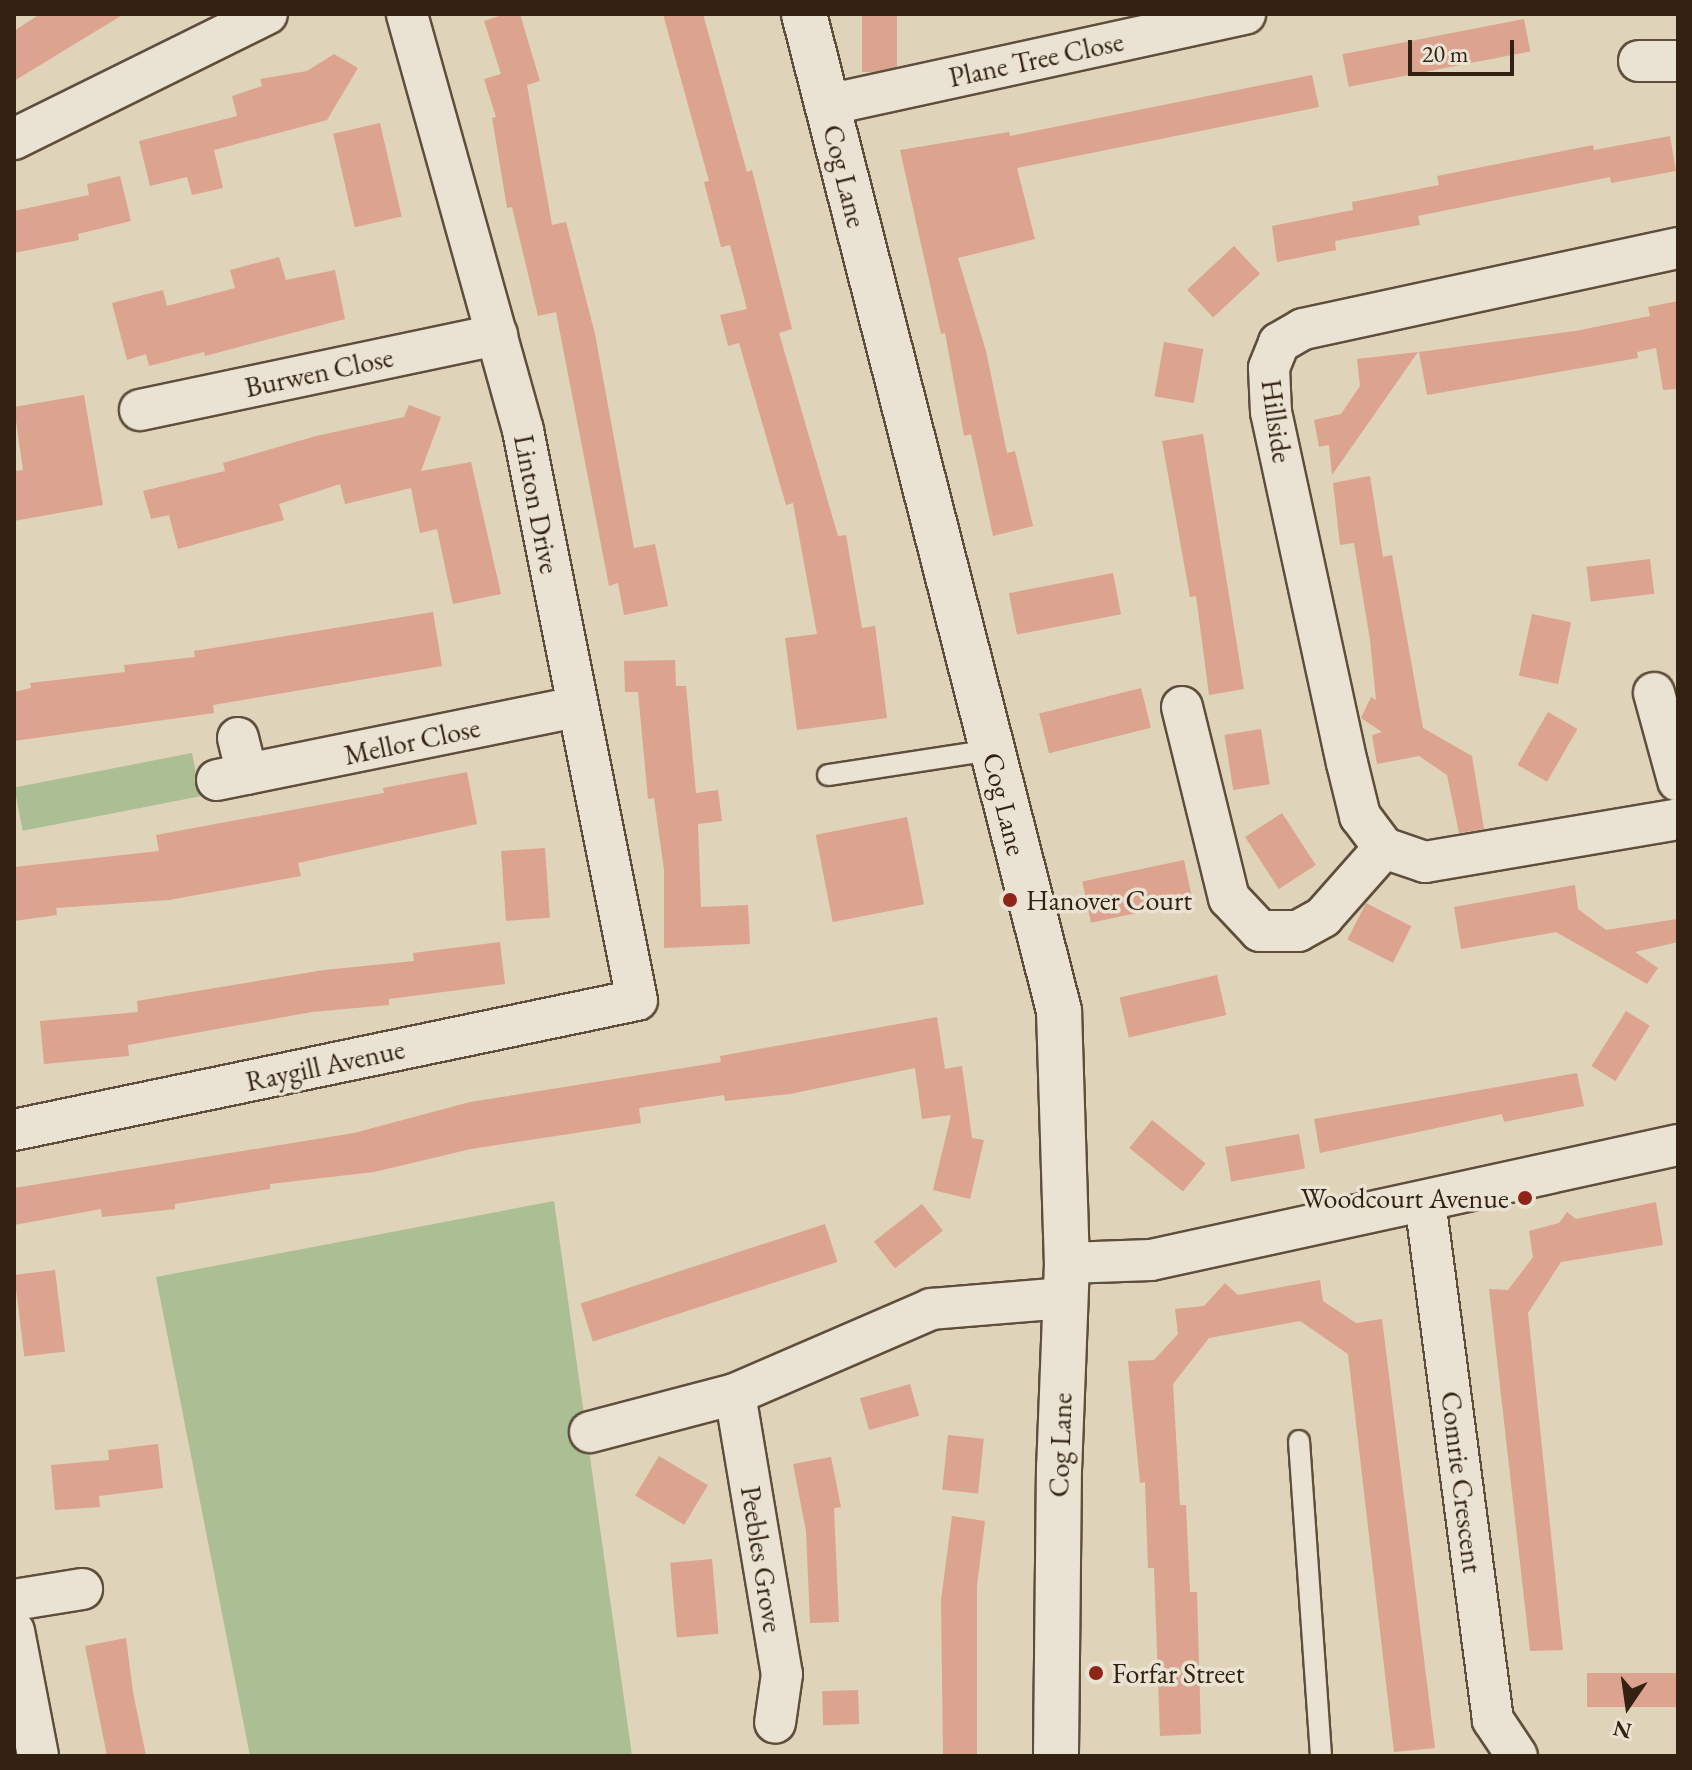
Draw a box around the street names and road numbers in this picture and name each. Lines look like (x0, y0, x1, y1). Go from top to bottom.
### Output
street label: Plane Tree Close (946, 24, 1126, 94)
street label: Cog Lane (816, 121, 874, 231)
street label: Burwen Close (242, 340, 396, 404)
street label: Hillside (1255, 377, 1299, 465)
street label: Linton Drive (507, 432, 567, 576)
street label: Mellor Close (341, 710, 483, 772)
street label: Cog Lane (976, 749, 1034, 859)
street label: Raygill Avenue (242, 1032, 408, 1098)
street label: Comrie Crescent (1434, 1389, 1490, 1575)
street label: Cog Lane (1041, 1392, 1079, 1498)
street label: Peebles Grove (734, 1483, 790, 1635)

